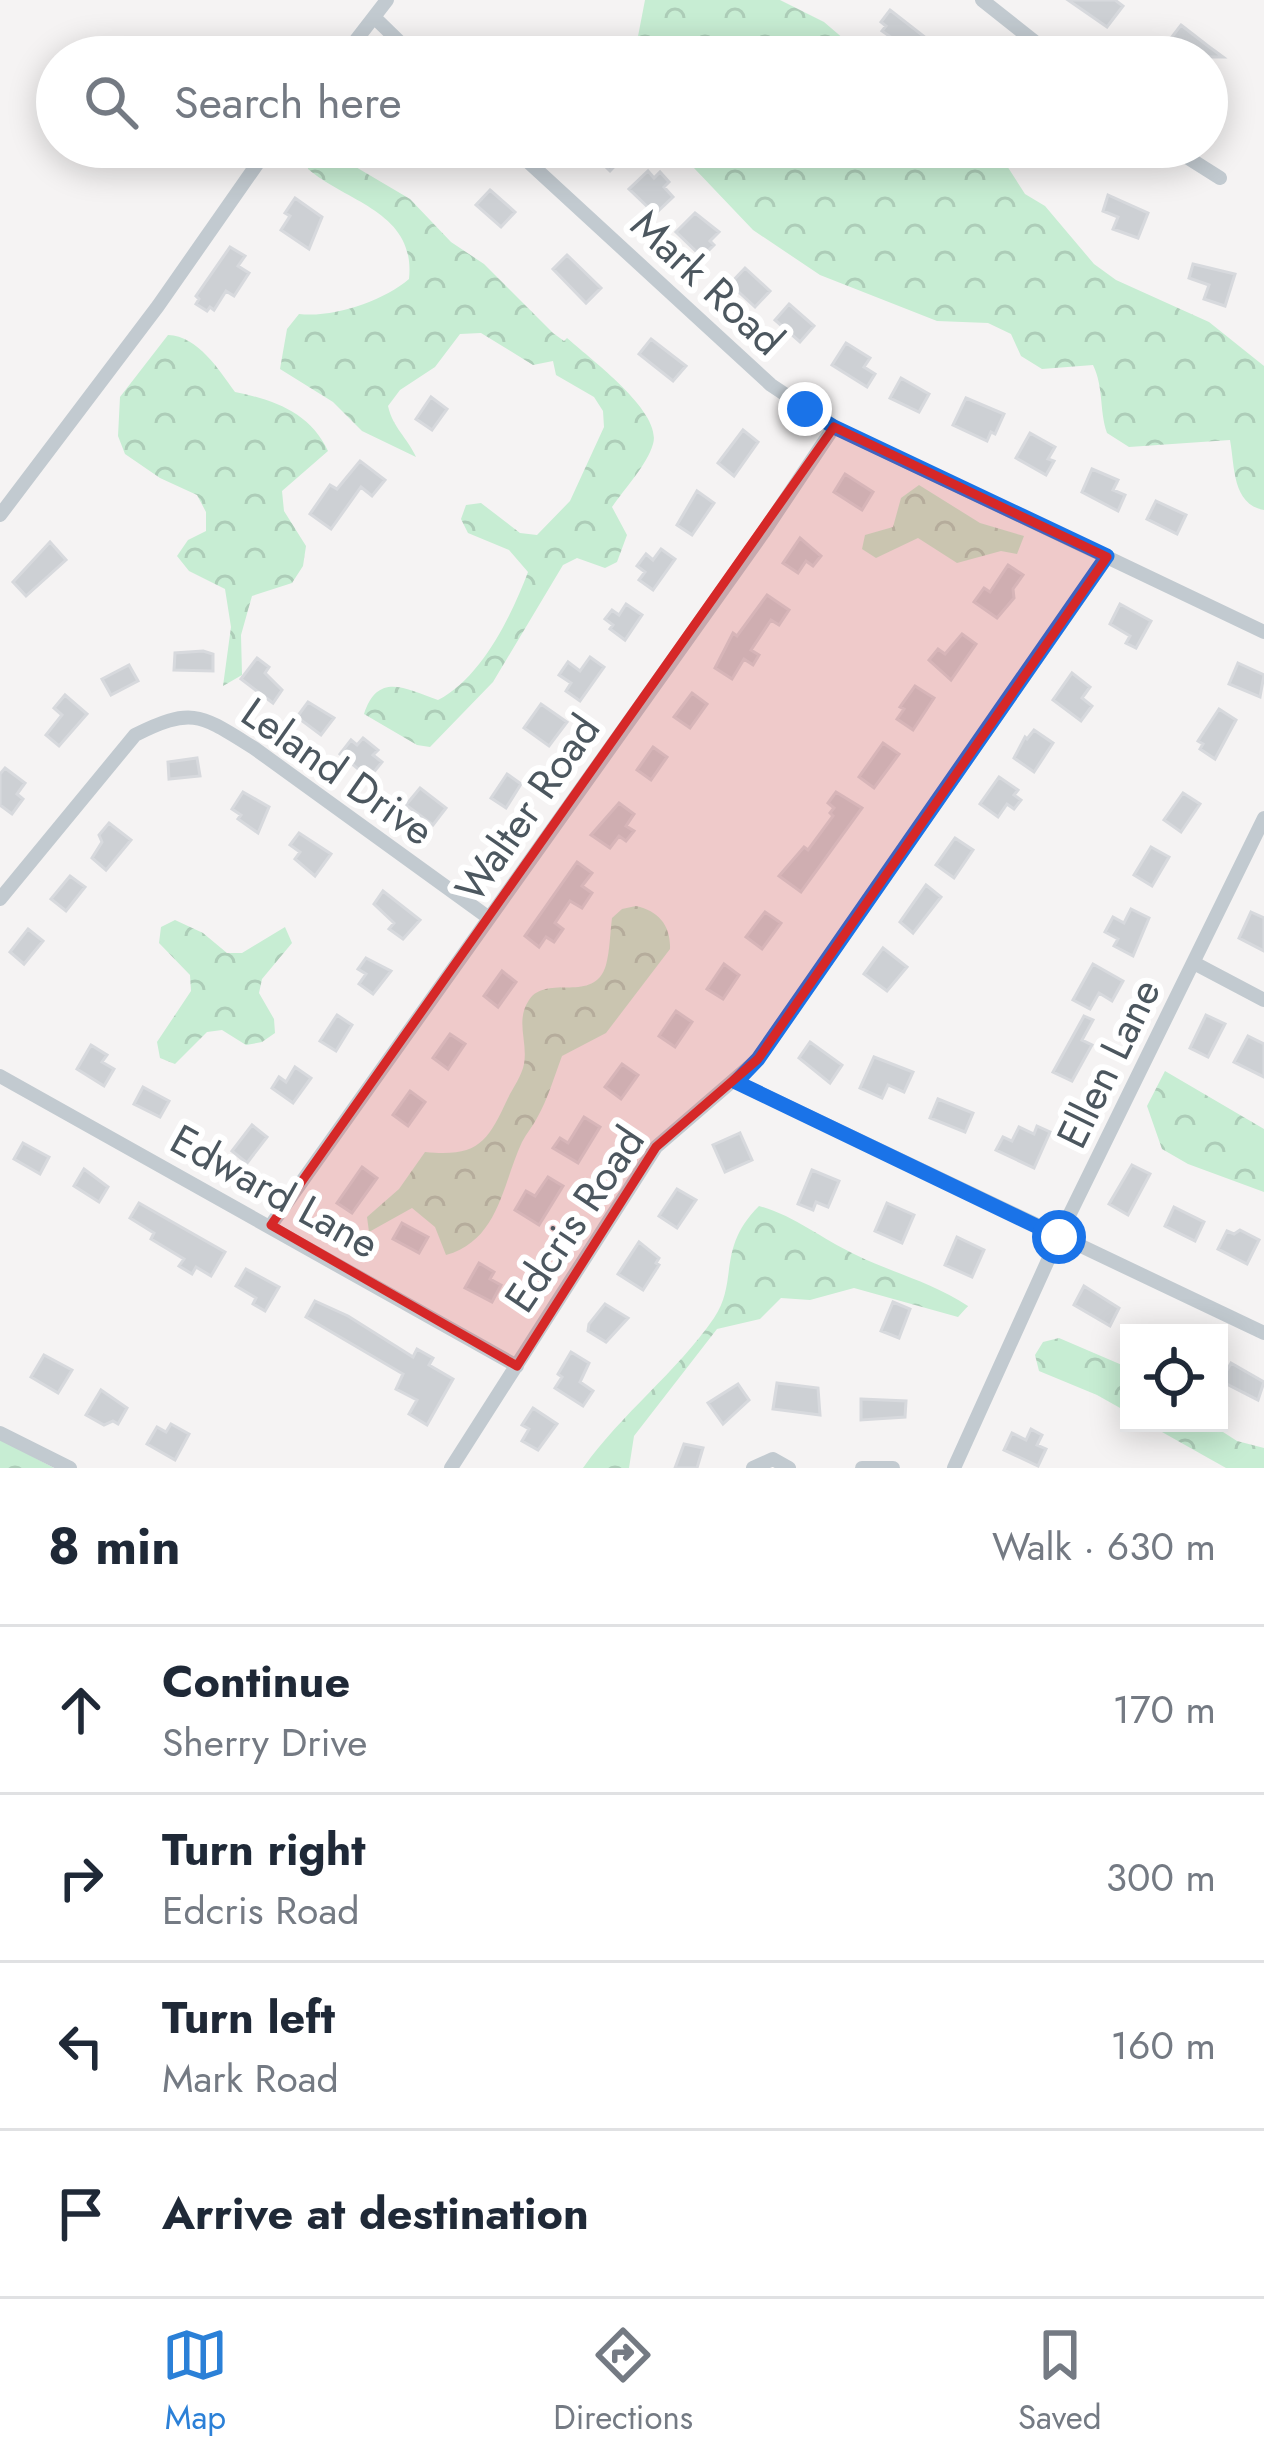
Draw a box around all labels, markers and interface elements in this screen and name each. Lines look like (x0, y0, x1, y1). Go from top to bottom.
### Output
search box (36, 36, 1228, 168)
icon: search (78, 69, 144, 135)
text: Search here (174, 70, 402, 135)
street label: Mark Road (617, 195, 798, 370)
route end (778, 382, 832, 436)
street label: Leland Drive (229, 683, 446, 860)
street label: Walter Road (440, 702, 615, 914)
street label: Ellen Lane (1041, 968, 1176, 1158)
street label: Edward Lane (160, 1109, 390, 1274)
street label: Edcris Road (490, 1114, 659, 1324)
route start (1032, 1210, 1086, 1264)
map controls (1120, 1324, 1228, 1432)
button: locate (1120, 1324, 1228, 1432)
text: 8 min (48, 1509, 181, 1583)
text: Walk · 630 m (992, 1518, 1216, 1575)
text: Continue (162, 1649, 350, 1714)
icon: ahead (48, 1677, 114, 1743)
text: 170 m (1112, 1681, 1216, 1738)
text: Sherry Drive (162, 1714, 367, 1771)
text: Turn right (162, 1817, 366, 1882)
icon: right (48, 1845, 114, 1911)
text: 300 m (1106, 1849, 1216, 1906)
text: Edcris Road (162, 1882, 359, 1939)
text: Turn left (162, 1985, 335, 2050)
icon: left (48, 2013, 114, 2079)
text: 160 m (1110, 2017, 1216, 2074)
text: Mark Road (162, 2050, 339, 2107)
icon: arrive (48, 2181, 114, 2247)
text: Arrive at destination (162, 2181, 589, 2246)
tab: Map (162, 2322, 228, 2441)
tab: Directions (553, 2322, 693, 2441)
tab: Saved (1018, 2322, 1102, 2441)

